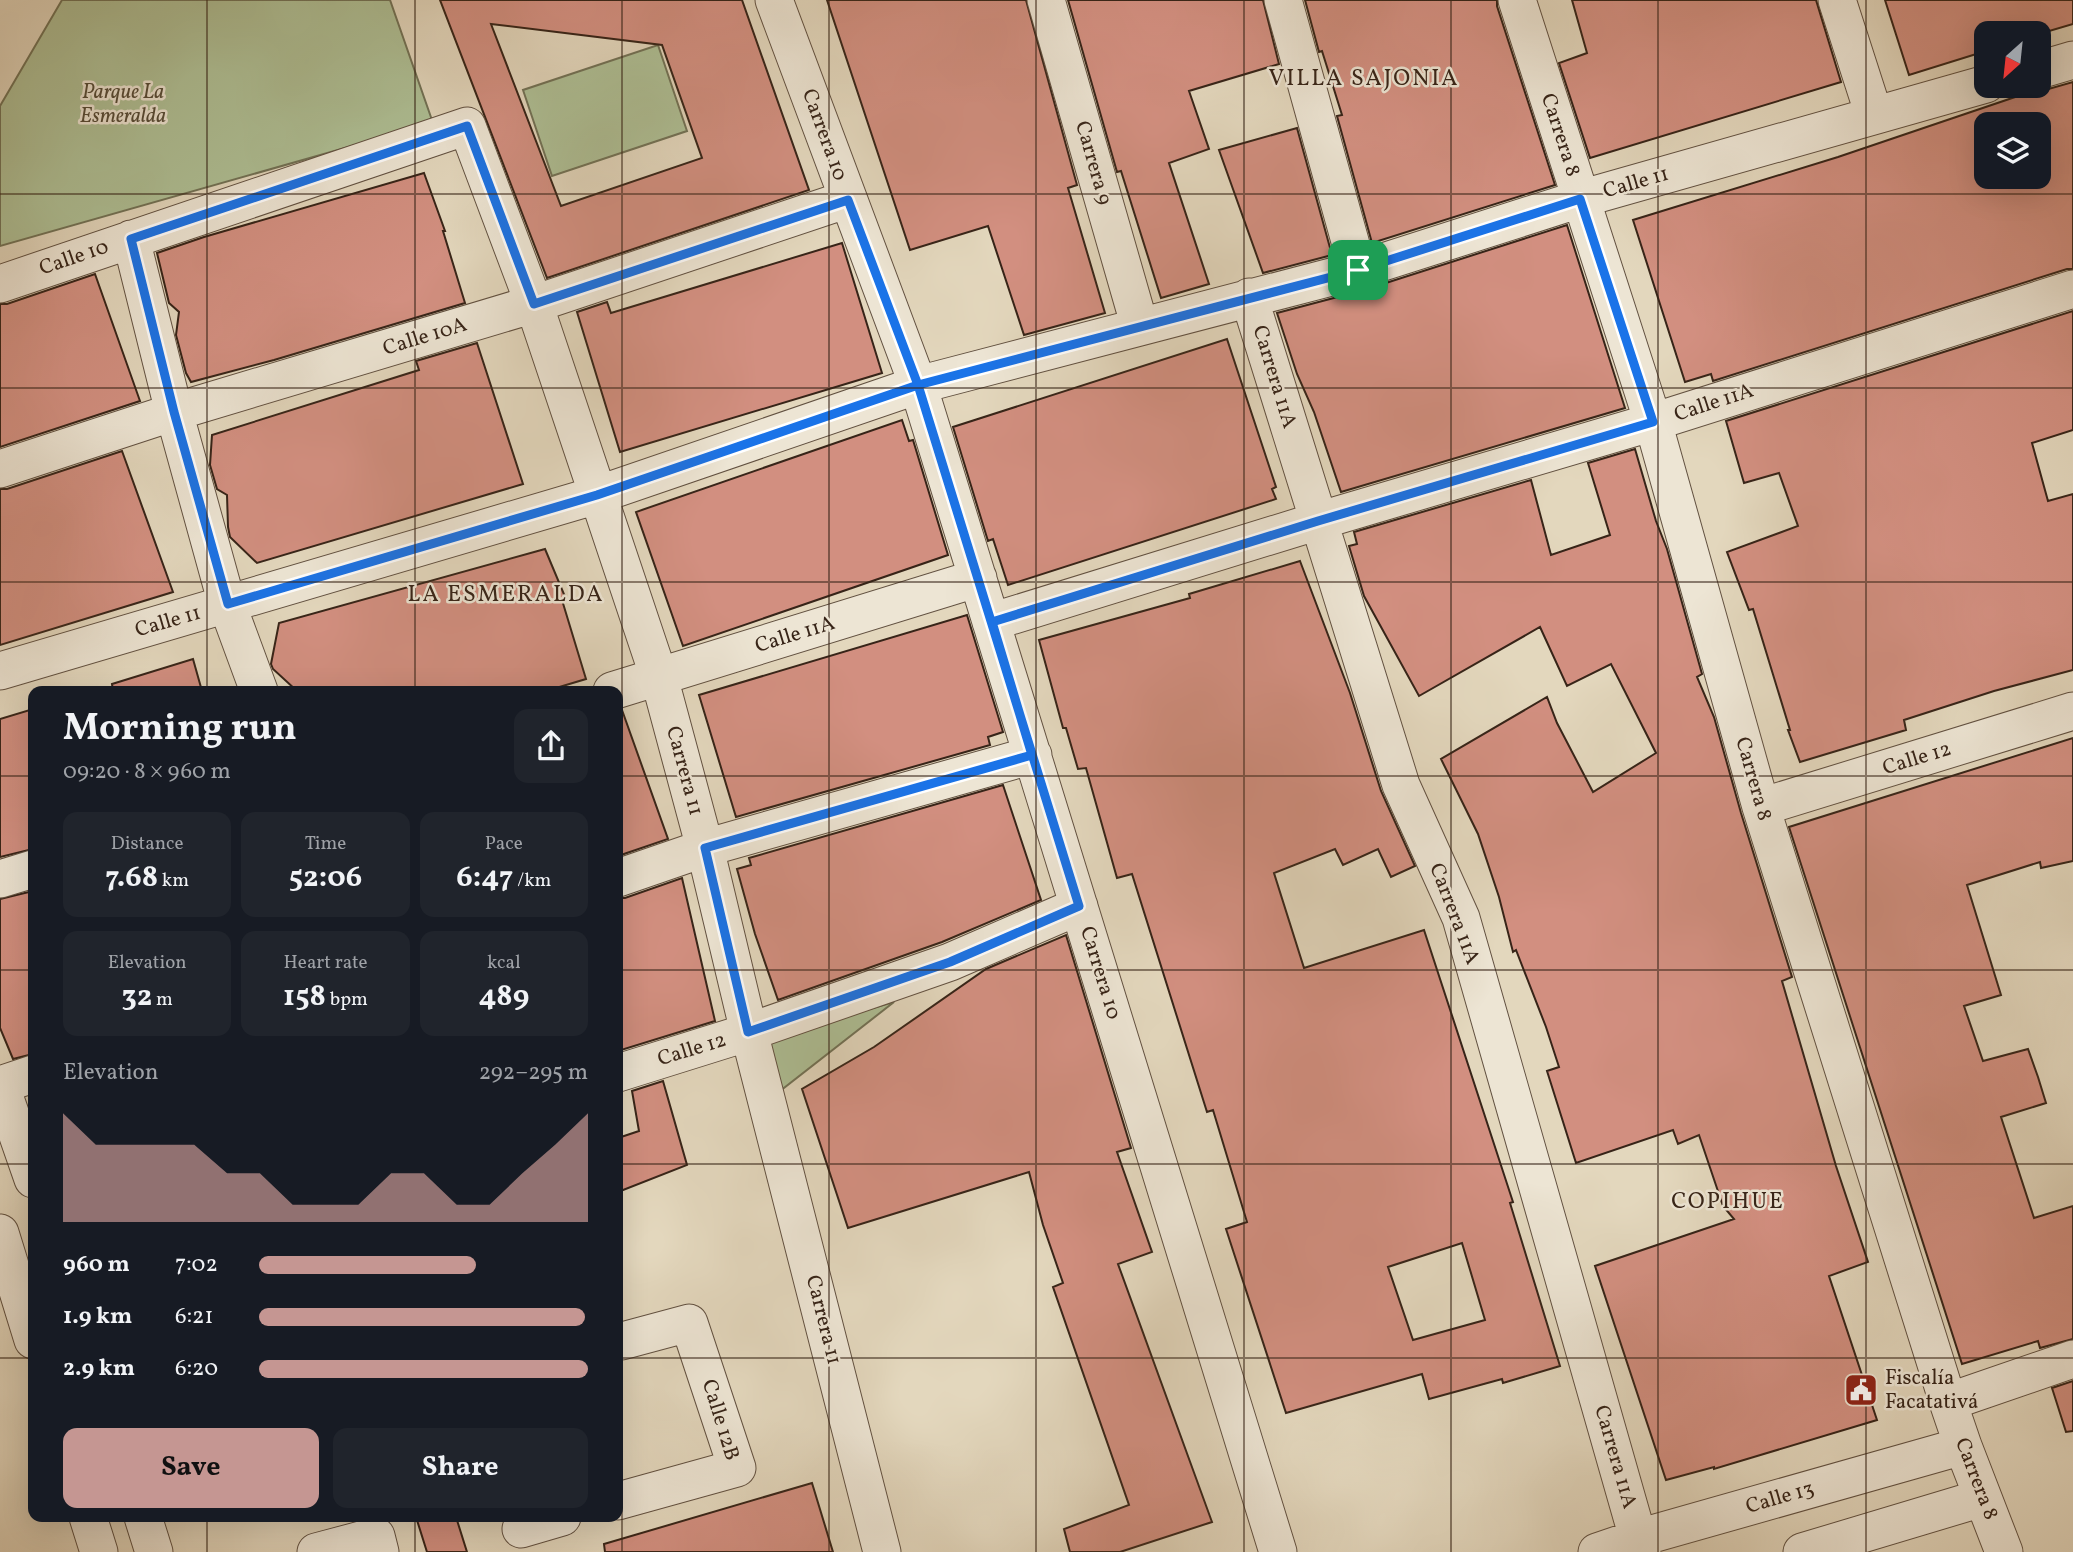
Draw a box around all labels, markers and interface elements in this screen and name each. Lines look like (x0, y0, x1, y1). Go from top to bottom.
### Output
north arrow (1974, 21, 2051, 98)
map controls (1974, 21, 2051, 189)
district label: VILLA SAJONIA (1268, 63, 1460, 95)
park label: Parque La Esmeralda (80, 78, 166, 131)
street label: Carrera 10 (794, 85, 854, 185)
street label: Carrera 8 (1533, 90, 1587, 180)
button: layers (1974, 112, 2051, 189)
street label: Carrera 9 (1067, 118, 1119, 208)
street label: Calle 11 (1600, 160, 1672, 206)
street label: Calle 10 (35, 233, 113, 283)
pin (1328, 240, 1388, 300)
icon: arrive (1339, 251, 1377, 289)
street label: Calle 10A (379, 310, 471, 364)
street label: Carrera 11A (1245, 322, 1303, 432)
street label: Calle 11A (1671, 376, 1758, 429)
district label: LA ESMERALDA (408, 579, 604, 611)
street label: Calle 11 (132, 599, 204, 645)
street label: Calle 11A (752, 609, 839, 661)
text: Morning run (63, 703, 297, 756)
button: share (514, 709, 588, 783)
street label: Carrera 11 (658, 723, 710, 819)
street label: Carrera 8 (1727, 734, 1779, 824)
street label: Calle 12 (1879, 735, 1955, 783)
text: 09:20 · 8 × 960 m (63, 756, 231, 788)
text: Distance (111, 831, 184, 857)
text: Time (305, 831, 346, 857)
text: Pace (485, 831, 523, 857)
text: 7.68 (105, 857, 158, 899)
text: 52:06 (289, 857, 362, 899)
text: 6:47 (456, 857, 513, 899)
street label: Carrera 11A (1421, 859, 1487, 969)
text: km (158, 868, 189, 894)
text: /km (513, 868, 551, 894)
street label: Carrera 10 (1072, 923, 1128, 1023)
text: Elevation (108, 950, 187, 976)
text: Heart rate (284, 950, 367, 976)
text: kcal (487, 950, 521, 976)
text: 32 (121, 976, 152, 1018)
text: 158 (283, 976, 326, 1018)
text: 489 (478, 976, 529, 1018)
text: m (152, 987, 173, 1013)
text: bpm (326, 987, 368, 1013)
street label: Calle 12 (654, 1026, 730, 1074)
text: Elevation (63, 1057, 159, 1089)
text: 292–295 m (479, 1057, 588, 1089)
district label: COPIHUE (1671, 1186, 1785, 1218)
text: 960 m (63, 1249, 130, 1281)
text: 7:02 (175, 1249, 218, 1281)
street label: Carrera 11 (798, 1272, 848, 1368)
text: 1.9 km (63, 1301, 132, 1333)
text: 6:21 (175, 1301, 213, 1333)
text: 2.9 km (63, 1353, 135, 1385)
text: 6:20 (175, 1353, 218, 1385)
place label: Fiscalía Facatativá (1885, 1364, 1978, 1417)
public building icon: Fiscalía Facatativá (1842, 1371, 1880, 1409)
street label: Calle 12B (694, 1376, 746, 1464)
street label: Carrera 11A (1586, 1402, 1644, 1512)
button: Save (63, 1428, 319, 1508)
button: Share (333, 1428, 588, 1508)
street label: Carrera 8 (1947, 1434, 2005, 1524)
street label: Calle 13 (1742, 1474, 1818, 1522)

